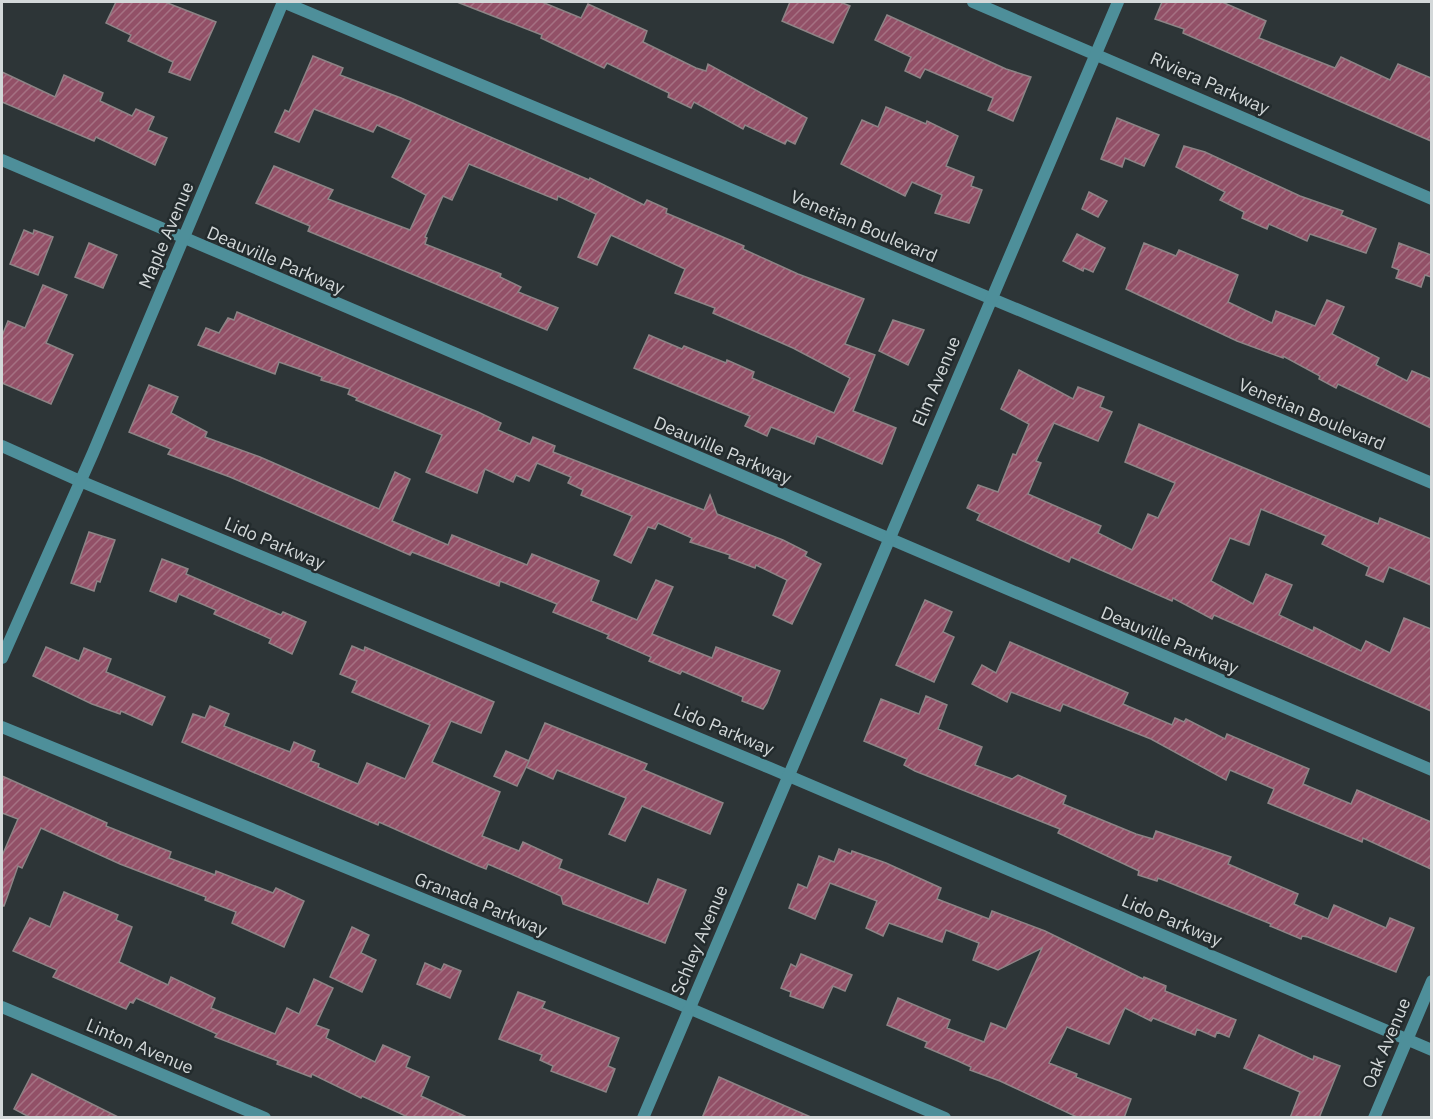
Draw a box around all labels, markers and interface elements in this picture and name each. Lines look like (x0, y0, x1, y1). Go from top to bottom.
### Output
street label: Riviera Parkway (1147, 46, 1273, 120)
street label: Maple Avenue (133, 178, 199, 292)
street label: Venetian Boulevard (787, 185, 941, 267)
street label: Deauville Parkway (204, 221, 348, 299)
street label: Elm Avenue (907, 332, 965, 429)
street label: Venetian Boulevard (1235, 373, 1389, 455)
street label: Deauville Parkway (651, 411, 795, 489)
street label: Lido Parkway (221, 512, 329, 574)
street label: Deauville Parkway (1098, 601, 1242, 679)
street label: Lido Parkway (670, 698, 778, 760)
street label: Granada Parkway (411, 867, 551, 941)
street label: Schley Avenue (665, 881, 733, 999)
street label: Lido Parkway (1118, 889, 1226, 951)
street label: Oak Avenue (1357, 994, 1415, 1092)
street label: Linton Avenue (83, 1013, 197, 1079)

